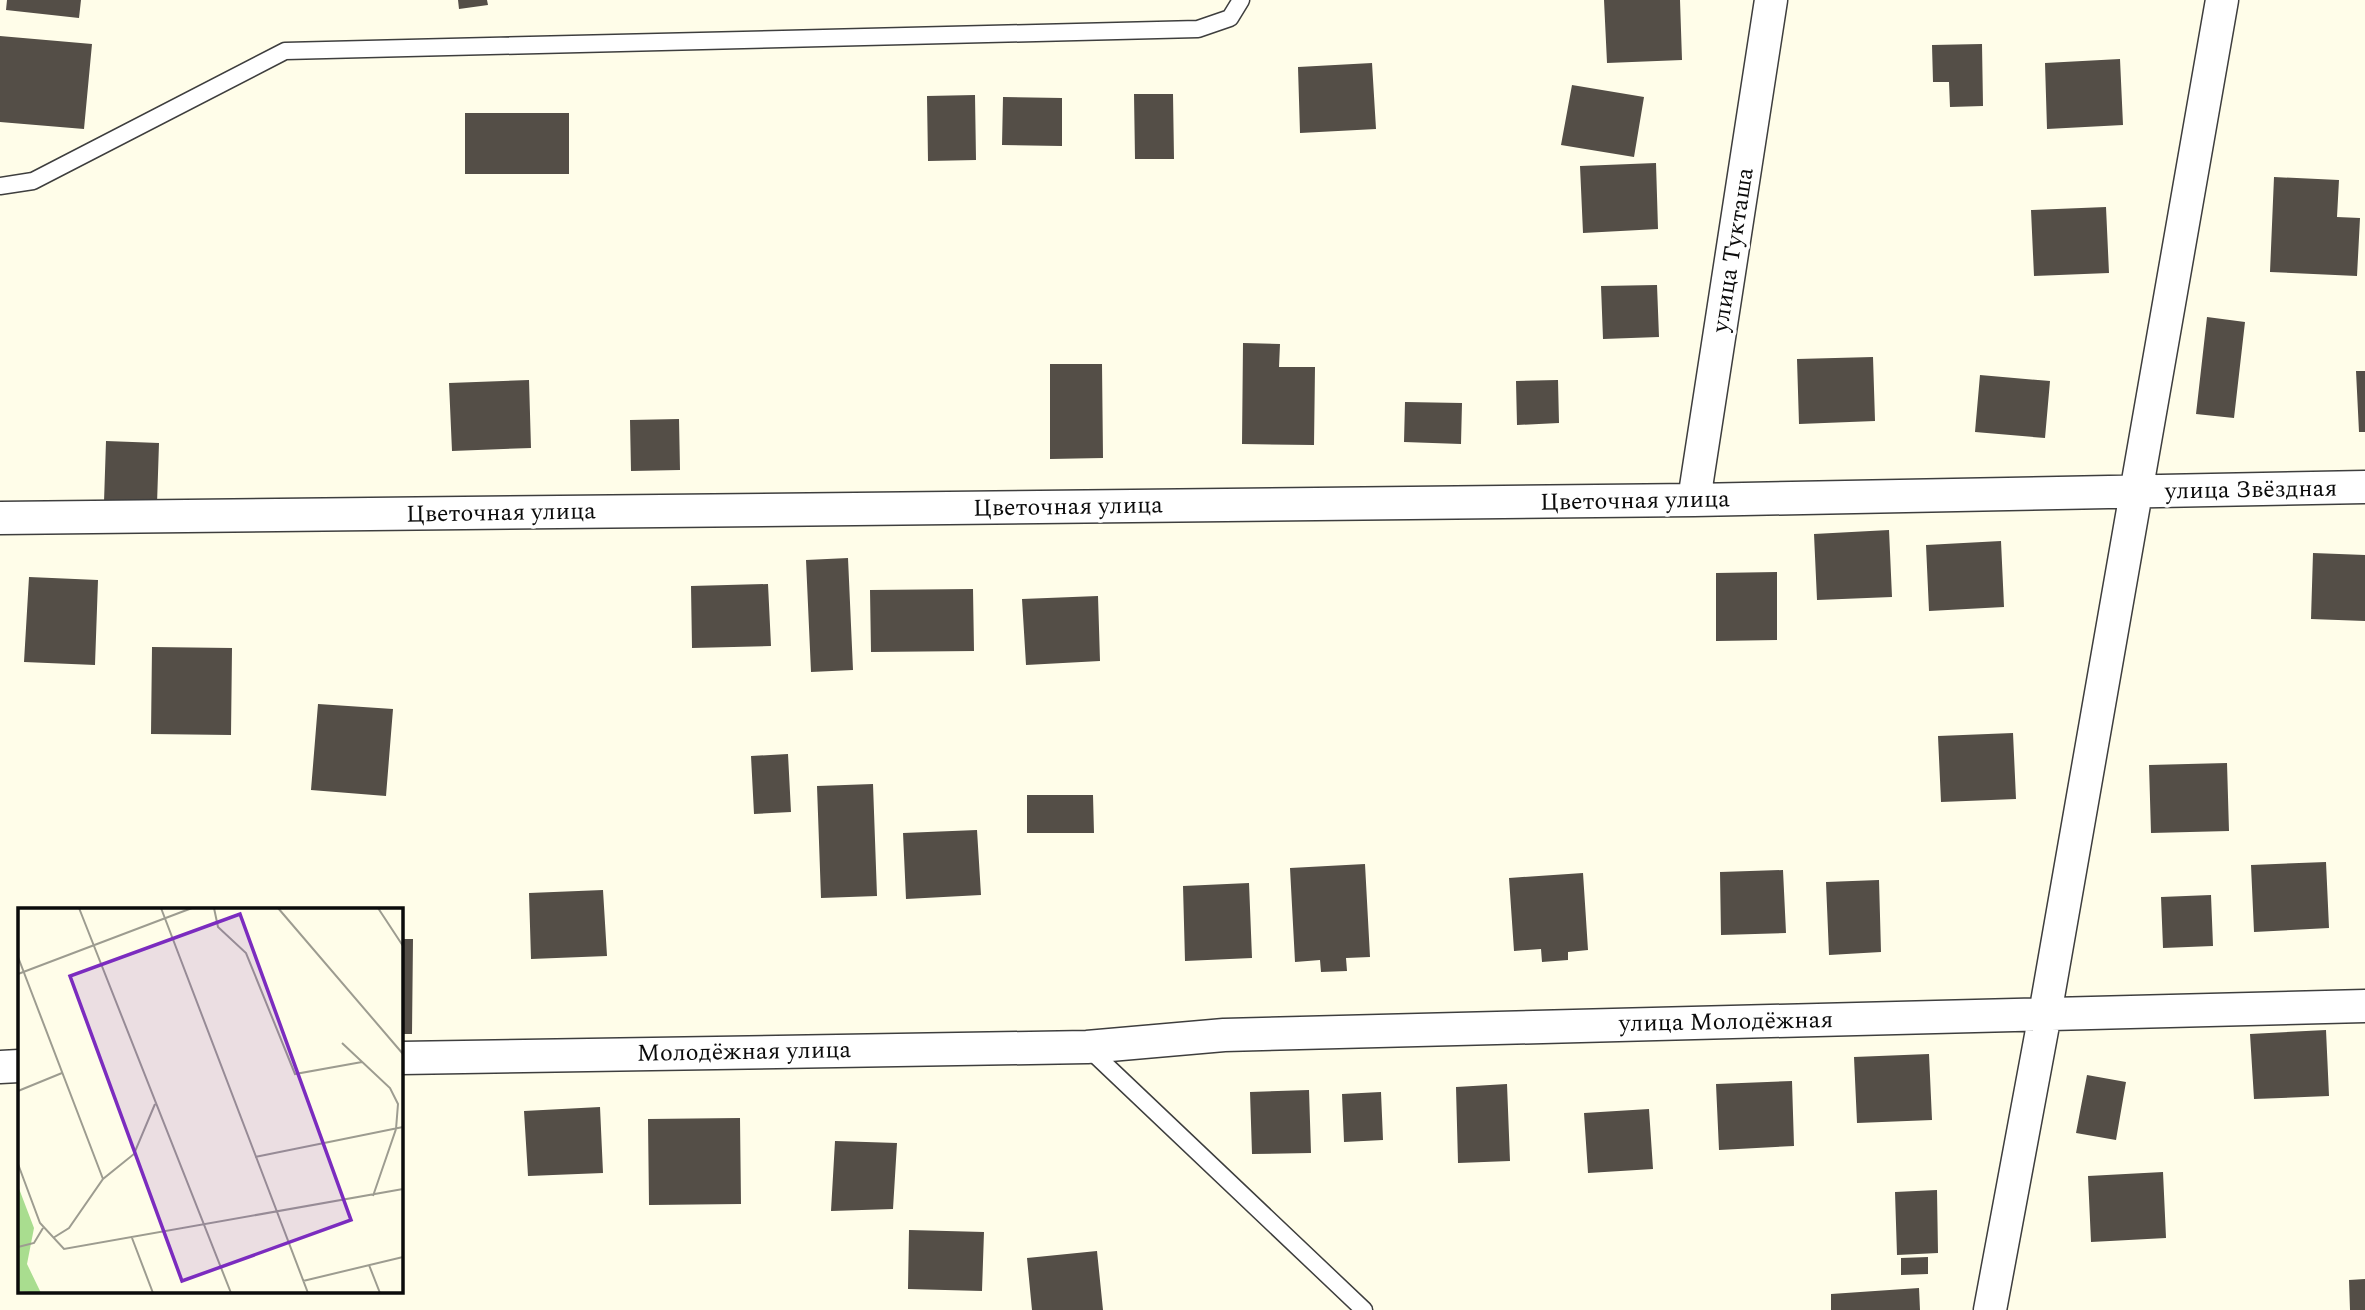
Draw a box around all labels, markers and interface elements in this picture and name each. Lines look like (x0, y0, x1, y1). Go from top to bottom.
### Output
street label: улица Тукташа (1702, 165, 1764, 336)
street label: улица Звёздная (2164, 470, 2337, 510)
street label: Цветочная улица (1540, 481, 1730, 521)
street label: Цветочная улица (973, 487, 1163, 527)
street label: Цветочная улица (406, 493, 596, 533)
inset map (18, 908, 402, 1292)
street label: улица Молодёжная (1618, 1002, 1833, 1042)
street label: Молодёжная улица (637, 1032, 852, 1072)

